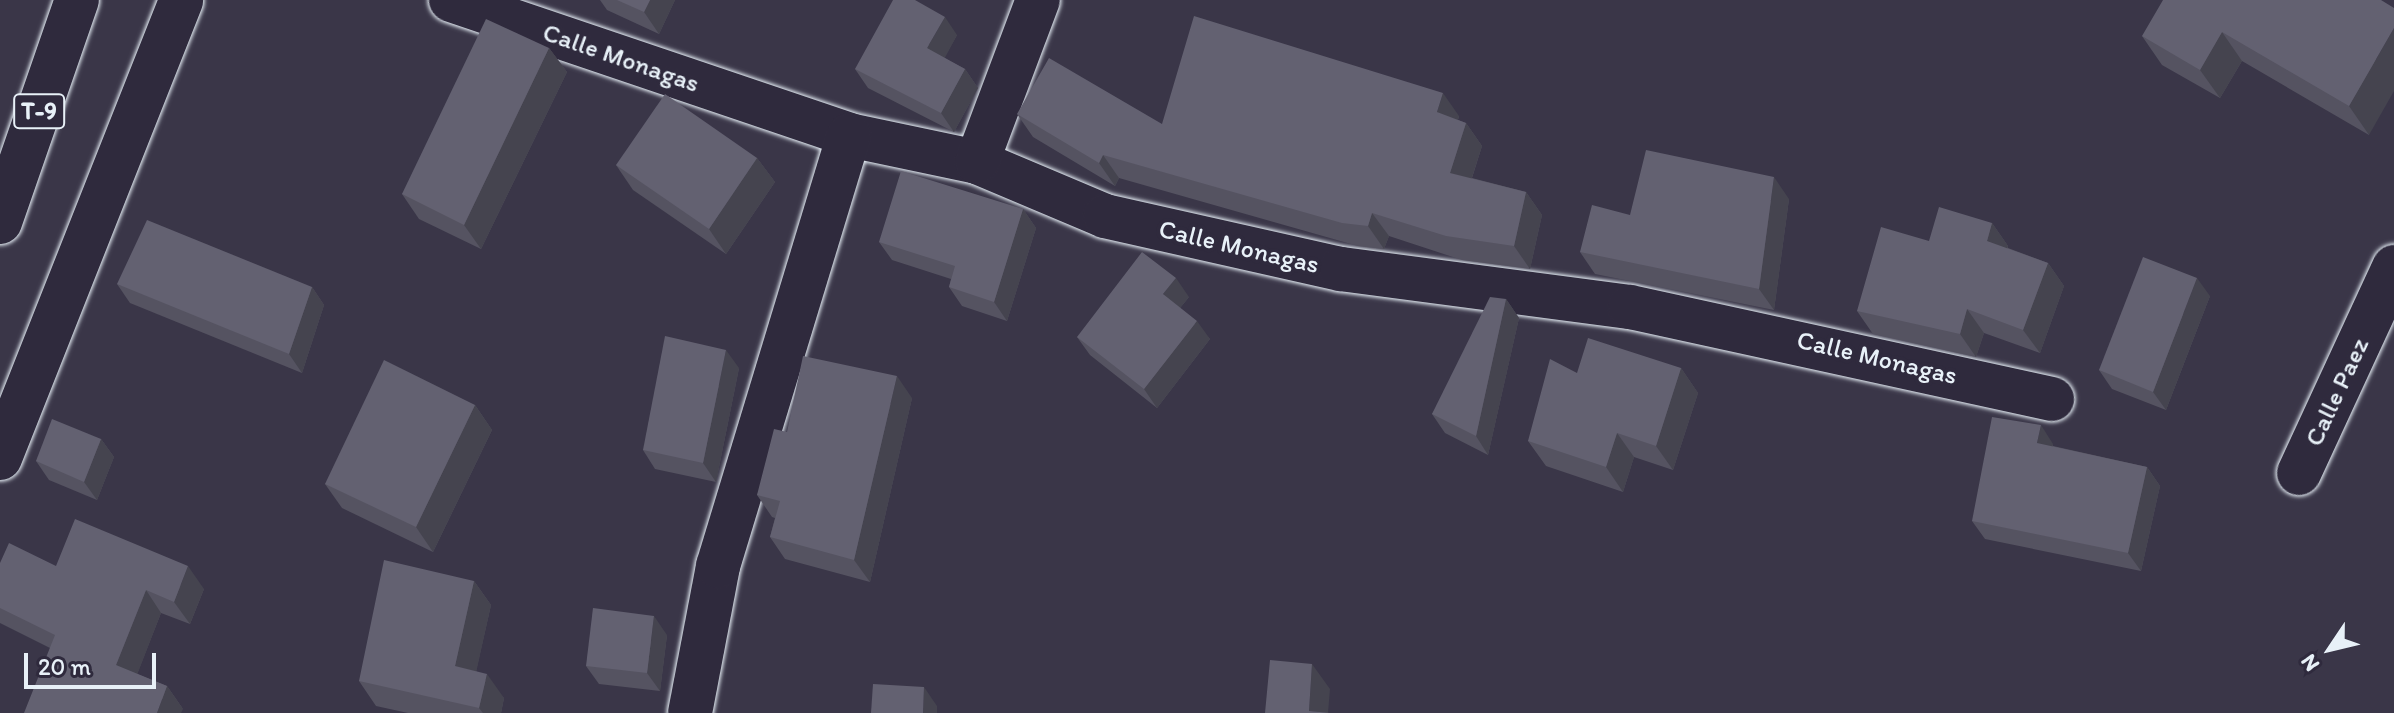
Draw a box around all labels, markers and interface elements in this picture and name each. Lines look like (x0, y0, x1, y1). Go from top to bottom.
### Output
street label: Calle Monagas (539, 17, 703, 99)
road number: T-9 (13, 91, 65, 131)
street label: Calle Monagas (1156, 213, 1322, 281)
street label: Calle Monagas (1794, 324, 1960, 392)
street label: Calle Paez (2299, 333, 2375, 451)
north arrow (2290, 609, 2370, 689)
scale bar (28, 637, 160, 687)
text: N (2295, 649, 2325, 677)
text: 20 m (38, 652, 91, 681)

